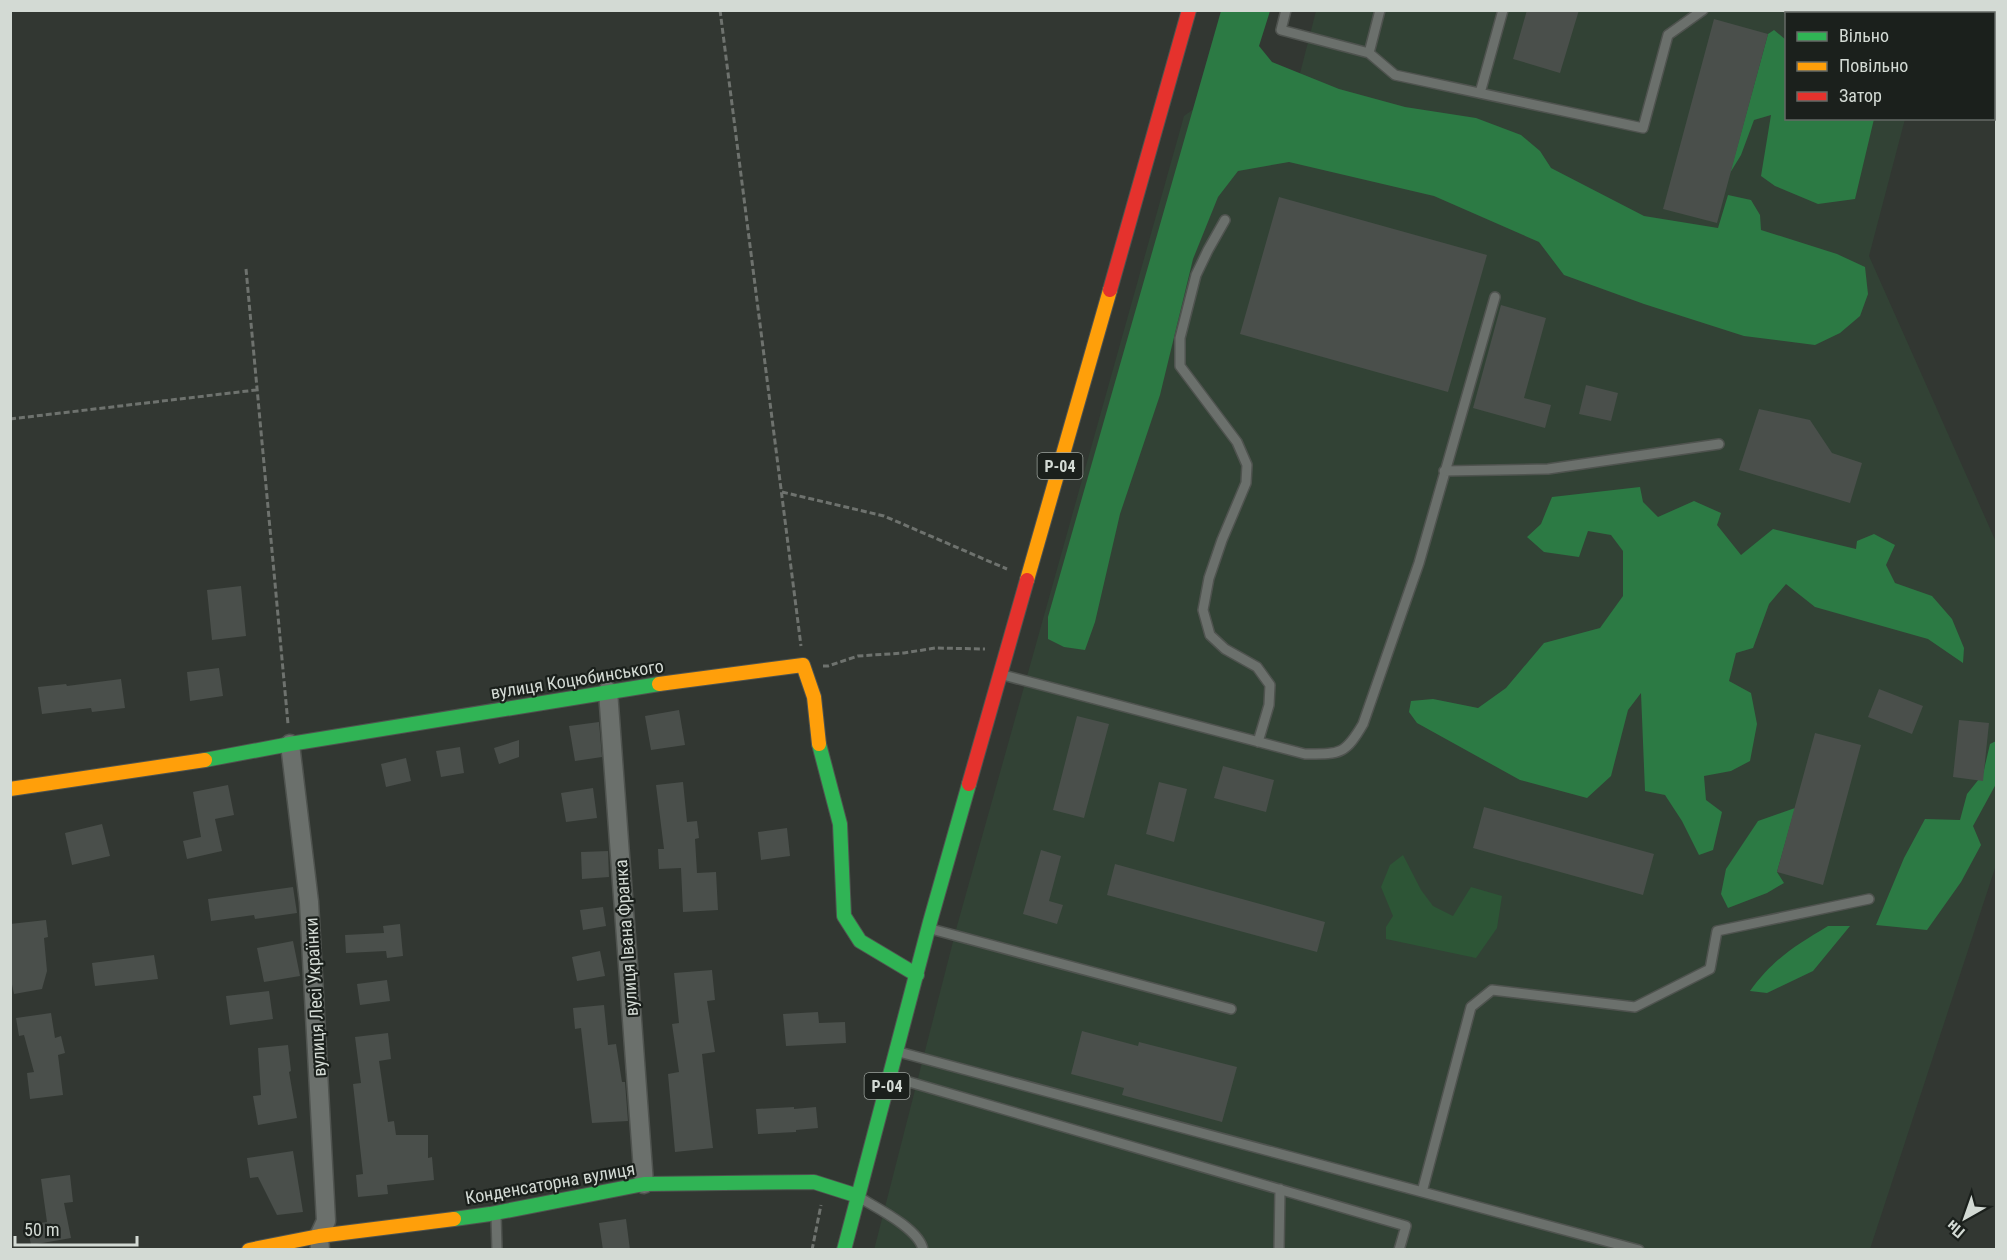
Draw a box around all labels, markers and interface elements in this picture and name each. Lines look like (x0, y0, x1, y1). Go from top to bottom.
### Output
legend (1785, 12, 1995, 120)
text: Вільно (1839, 25, 1889, 46)
text: Повільно (1839, 55, 1908, 76)
text: Затор (1839, 85, 1882, 106)
road number: Р-04 (1038, 453, 1082, 479)
street label: вулиця Коцюбинського (489, 655, 665, 703)
street label: вулиця Івана Франка (610, 859, 642, 1017)
street label: вулиця Лесі Українки (300, 917, 330, 1077)
road number: Р-04 (864, 1073, 910, 1099)
street label: Конденсаторна вулиця (464, 1158, 636, 1208)
north arrow (1935, 1188, 1995, 1248)
scale bar (15, 1209, 136, 1247)
text: Пн (1943, 1216, 1969, 1242)
text: 50 m (24, 1219, 59, 1240)

